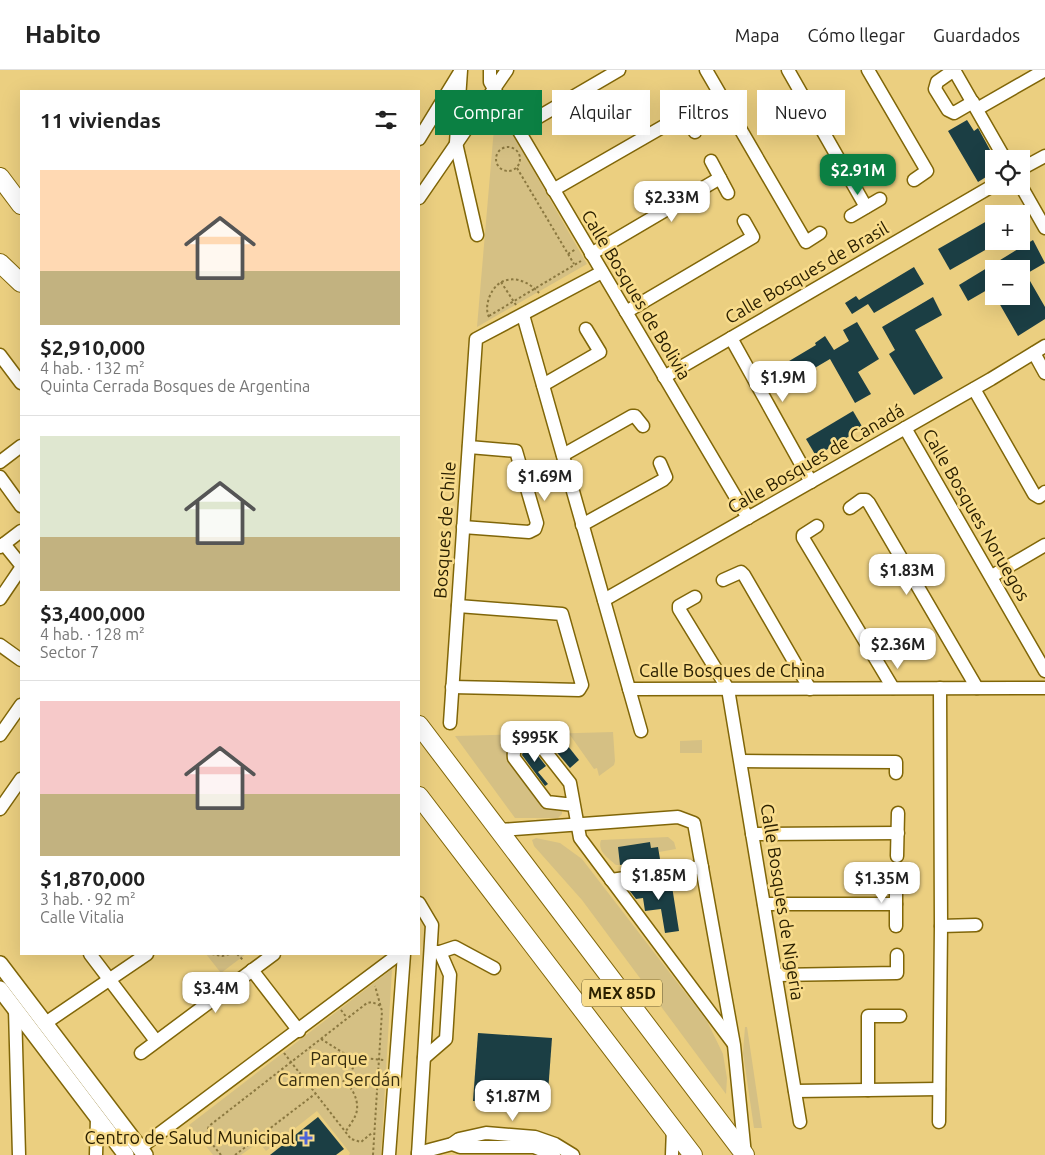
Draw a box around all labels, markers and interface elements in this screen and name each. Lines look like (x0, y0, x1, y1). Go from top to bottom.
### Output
text: Habito (25, 21, 101, 48)
text: Mapa (735, 25, 780, 45)
text: Cómo llegar (808, 25, 905, 45)
text: Guardados (933, 25, 1020, 45)
chip: Comprar (435, 90, 542, 135)
chip: Alquilar (552, 90, 650, 135)
chip: Filtros (660, 90, 747, 135)
chip: Nuevo (757, 90, 845, 135)
icon: filters (372, 106, 400, 134)
text: 11 viviendas (40, 108, 161, 132)
map controls (985, 150, 1030, 305)
button: locate (985, 150, 1030, 195)
pin: $2.91M (817, 154, 899, 196)
text: $2.91M (831, 161, 885, 179)
pin: $2.33M (631, 180, 713, 223)
text: $2.33M (645, 188, 699, 206)
icon: home (175, 203, 265, 293)
button: + (985, 205, 1030, 250)
street label: Calle Bosques de Bolivia (578, 206, 695, 383)
street label: Calle Bosques de Brasil (721, 217, 892, 327)
button: − (985, 260, 1030, 305)
text: $2,910,000 (40, 335, 145, 359)
text: 4 hab. · 132 m² (40, 359, 145, 377)
pin: $1.9M (748, 360, 818, 403)
text: $1.9M (760, 368, 806, 386)
text: Quinta Cerrada Bosques de Argentina (40, 377, 310, 395)
street label: Calle Bosques de Canadá (724, 399, 907, 517)
street label: Calle Bosques Noruegos (919, 425, 1034, 604)
pin: $1.69M (504, 460, 586, 502)
street label: Bosques de Chile (429, 461, 459, 599)
text: $1.69M (518, 467, 572, 485)
icon: home (175, 468, 265, 558)
pin: $1.83M (866, 554, 948, 596)
text: $1.83M (880, 561, 934, 579)
text: $3,400,000 (40, 601, 145, 625)
text: 4 hab. · 128 m² (40, 625, 145, 643)
pin: $2.36M (857, 628, 939, 670)
text: $2.36M (871, 635, 925, 653)
text: Sector 7 (40, 643, 99, 661)
street label: Calle Bosques de China (639, 660, 825, 680)
pin: $995K (500, 720, 570, 763)
text: $995K (512, 728, 558, 746)
icon: home (175, 733, 265, 823)
street label: Calle Bosques de Nigeria (758, 802, 808, 1002)
pin: $1.85M (618, 858, 700, 901)
pin: $1.35M (841, 862, 923, 904)
text: $1,870,000 (40, 866, 145, 890)
text: $1.85M (632, 866, 686, 884)
text: $1.35M (855, 869, 909, 887)
text: 3 hab. · 92 m² (40, 890, 136, 908)
text: Calle Vitalia (40, 908, 124, 926)
pin: $3.4M (181, 972, 251, 1014)
text: $3.4M (193, 979, 239, 997)
road number: MEX 85D (582, 980, 662, 1006)
park label: Parque Carmen Serdán (277, 1048, 401, 1089)
pin: $1.87M (472, 1080, 554, 1122)
text: $1.87M (486, 1087, 540, 1105)
place label: Centro de Salud Municipal (84, 1127, 295, 1147)
marker: Centro de Salud Municipal (299, 1131, 313, 1145)

